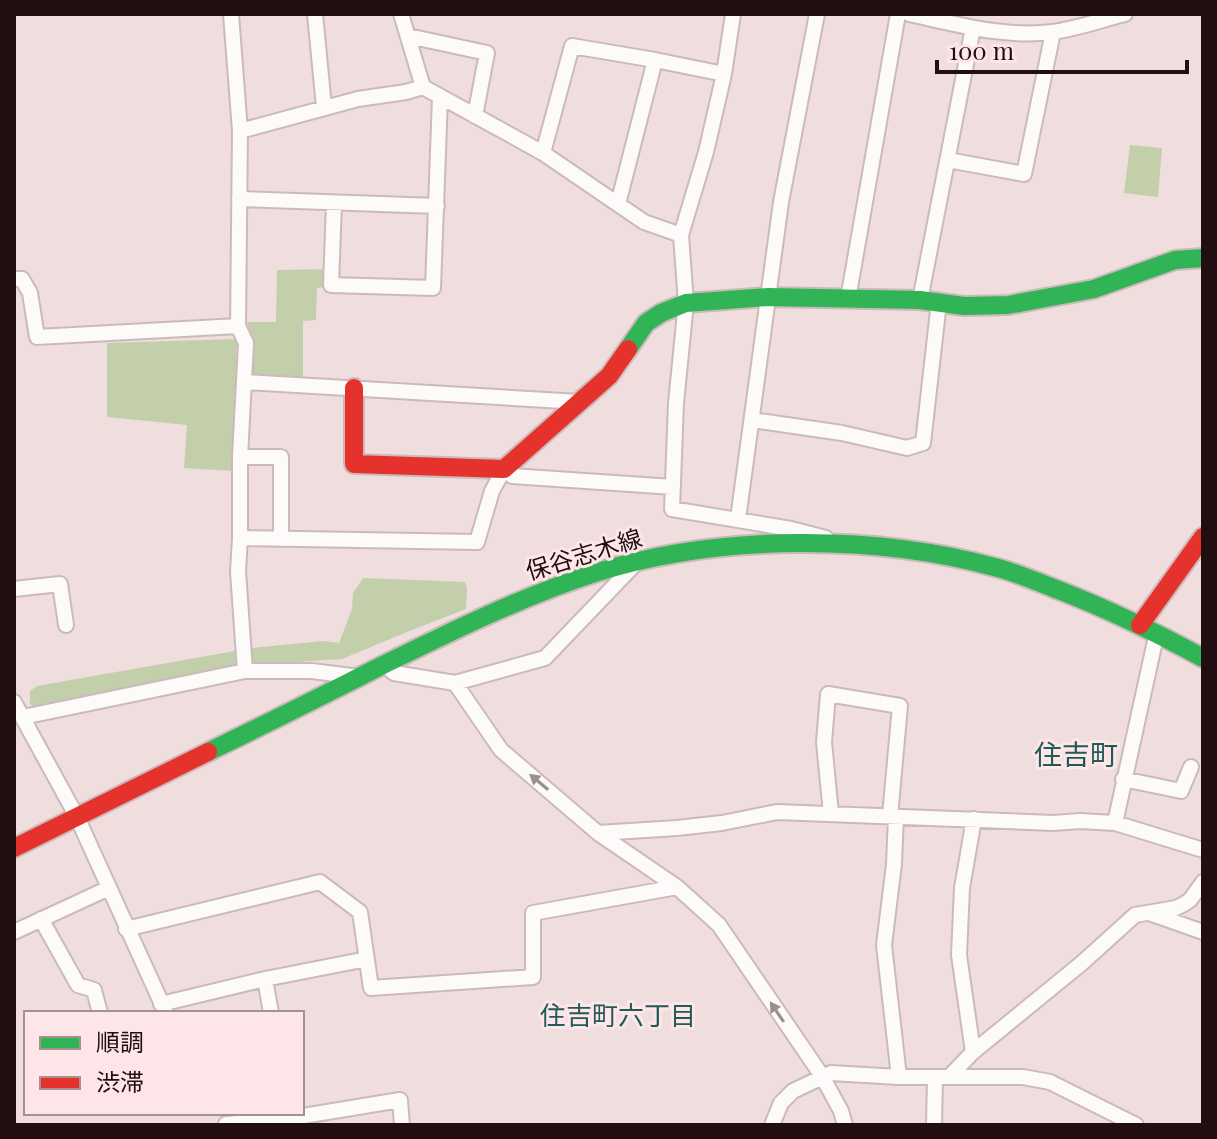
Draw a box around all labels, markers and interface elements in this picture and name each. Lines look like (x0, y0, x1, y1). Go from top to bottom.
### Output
scale bar (937, 24, 1187, 74)
text: 100 m (949, 34, 1014, 66)
street label: 保谷志木線 (521, 520, 645, 586)
district label: 住吉町 (1034, 735, 1118, 772)
one-way arrow (529, 774, 549, 791)
district label: 住吉町六丁目 (540, 997, 696, 1032)
one-way arrow (770, 1001, 785, 1023)
legend (24, 1011, 304, 1115)
text: 順調 (96, 1025, 144, 1057)
text: 渋滞 (96, 1065, 144, 1097)

